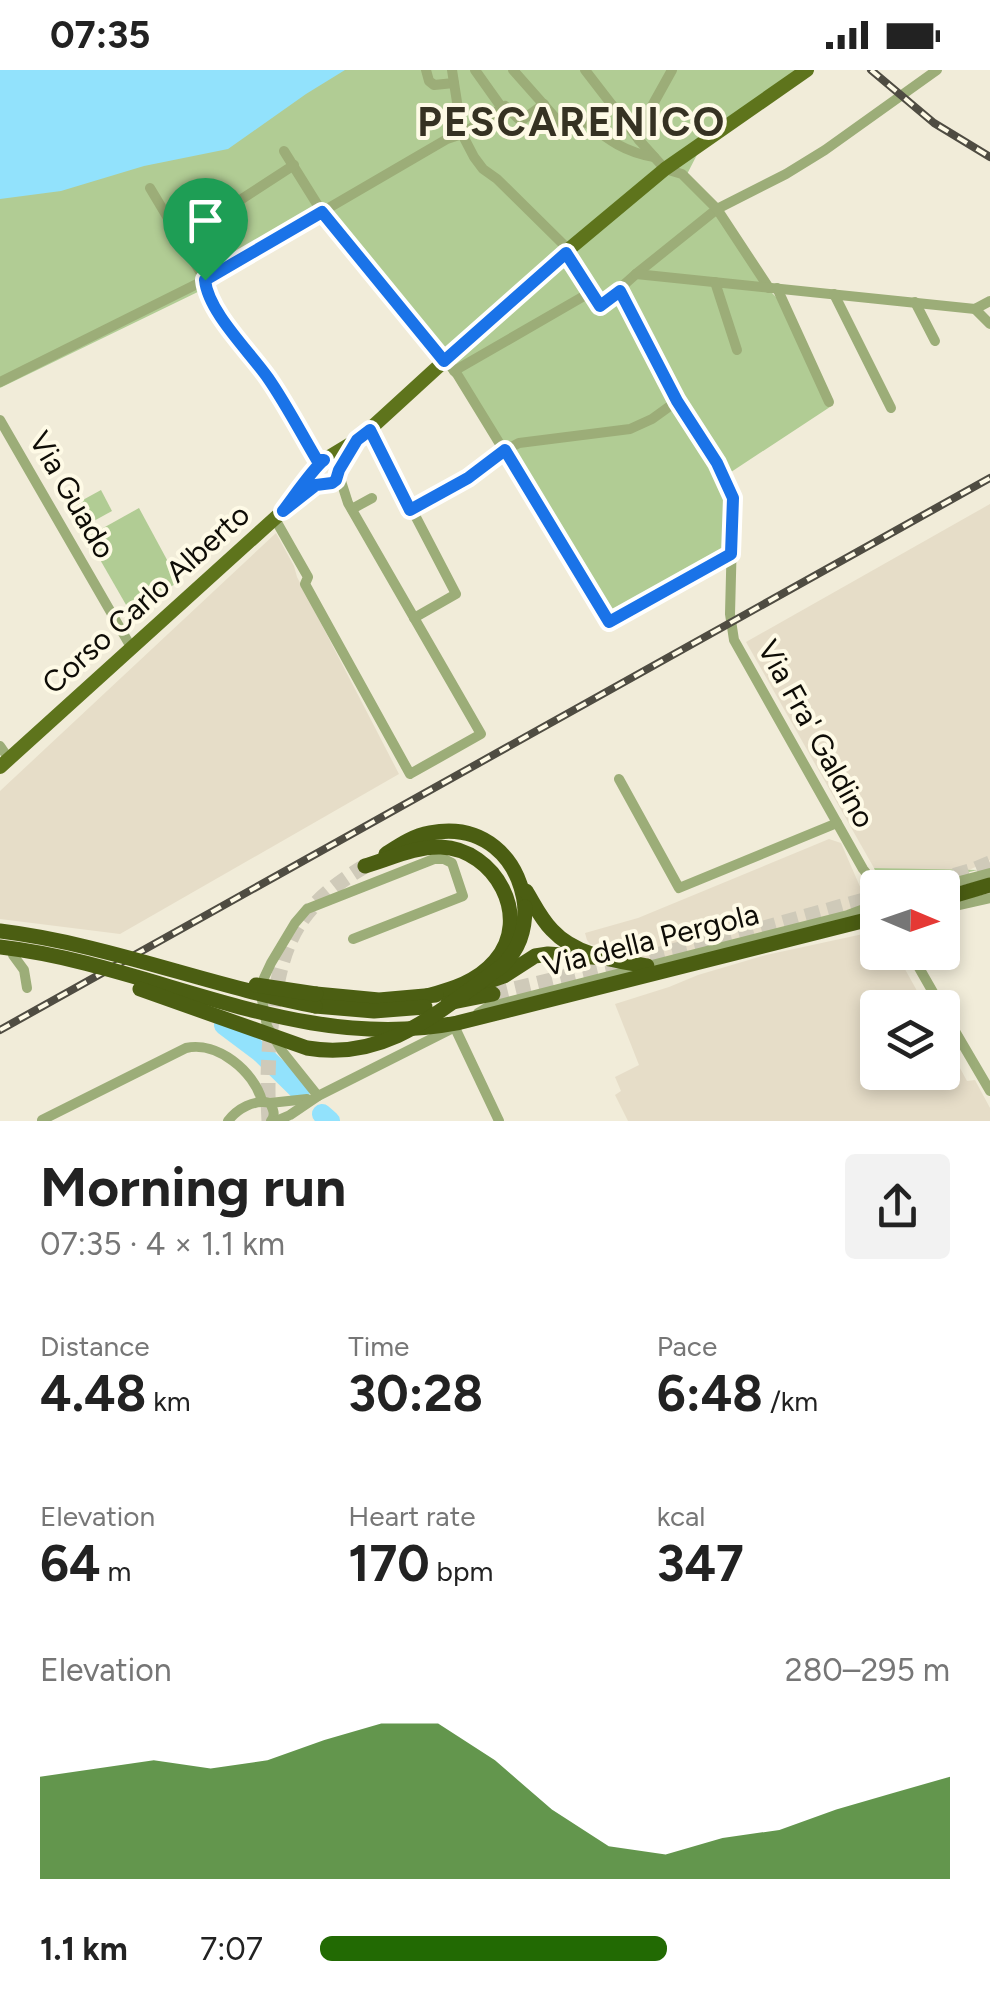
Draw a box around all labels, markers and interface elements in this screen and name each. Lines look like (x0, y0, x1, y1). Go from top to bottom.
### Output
text: 07:35 (50, 12, 150, 58)
district label: PESCARENICO (417, 98, 727, 146)
pin (163, 178, 248, 281)
icon: arrive (178, 193, 233, 248)
street label: Via Guado (21, 425, 124, 565)
street label: Corso Carlo Alberto (34, 496, 257, 701)
street label: Via Fra' Galdino (750, 634, 883, 834)
north arrow (860, 870, 960, 970)
map controls (860, 870, 960, 1090)
street label: Via della Pergola (539, 895, 762, 984)
button: layers (860, 990, 960, 1090)
text: Morning run (40, 1154, 346, 1220)
button: share (845, 1154, 950, 1259)
text: 07:35 · 4 × 1.1 km (40, 1225, 285, 1263)
text: Distance (40, 1329, 150, 1363)
text: Time (348, 1329, 409, 1363)
text: Pace (657, 1329, 717, 1363)
text: 4.48 (40, 1363, 146, 1424)
text: 30:28 (348, 1363, 483, 1424)
text: 6:48 (657, 1363, 763, 1424)
text: km (146, 1384, 191, 1418)
text: /km (763, 1384, 818, 1418)
text: Elevation (40, 1499, 155, 1533)
text: Heart rate (348, 1499, 475, 1533)
text: kcal (657, 1499, 706, 1533)
text: 64 (40, 1533, 101, 1594)
text: 170 (348, 1533, 430, 1594)
text: 347 (657, 1533, 744, 1594)
text: m (101, 1554, 131, 1588)
text: bpm (430, 1554, 493, 1588)
text: Elevation (40, 1651, 172, 1689)
text: 280–295 m (785, 1651, 950, 1689)
text: 1.1 km (40, 1930, 128, 1968)
text: 7:07 (200, 1930, 263, 1968)

